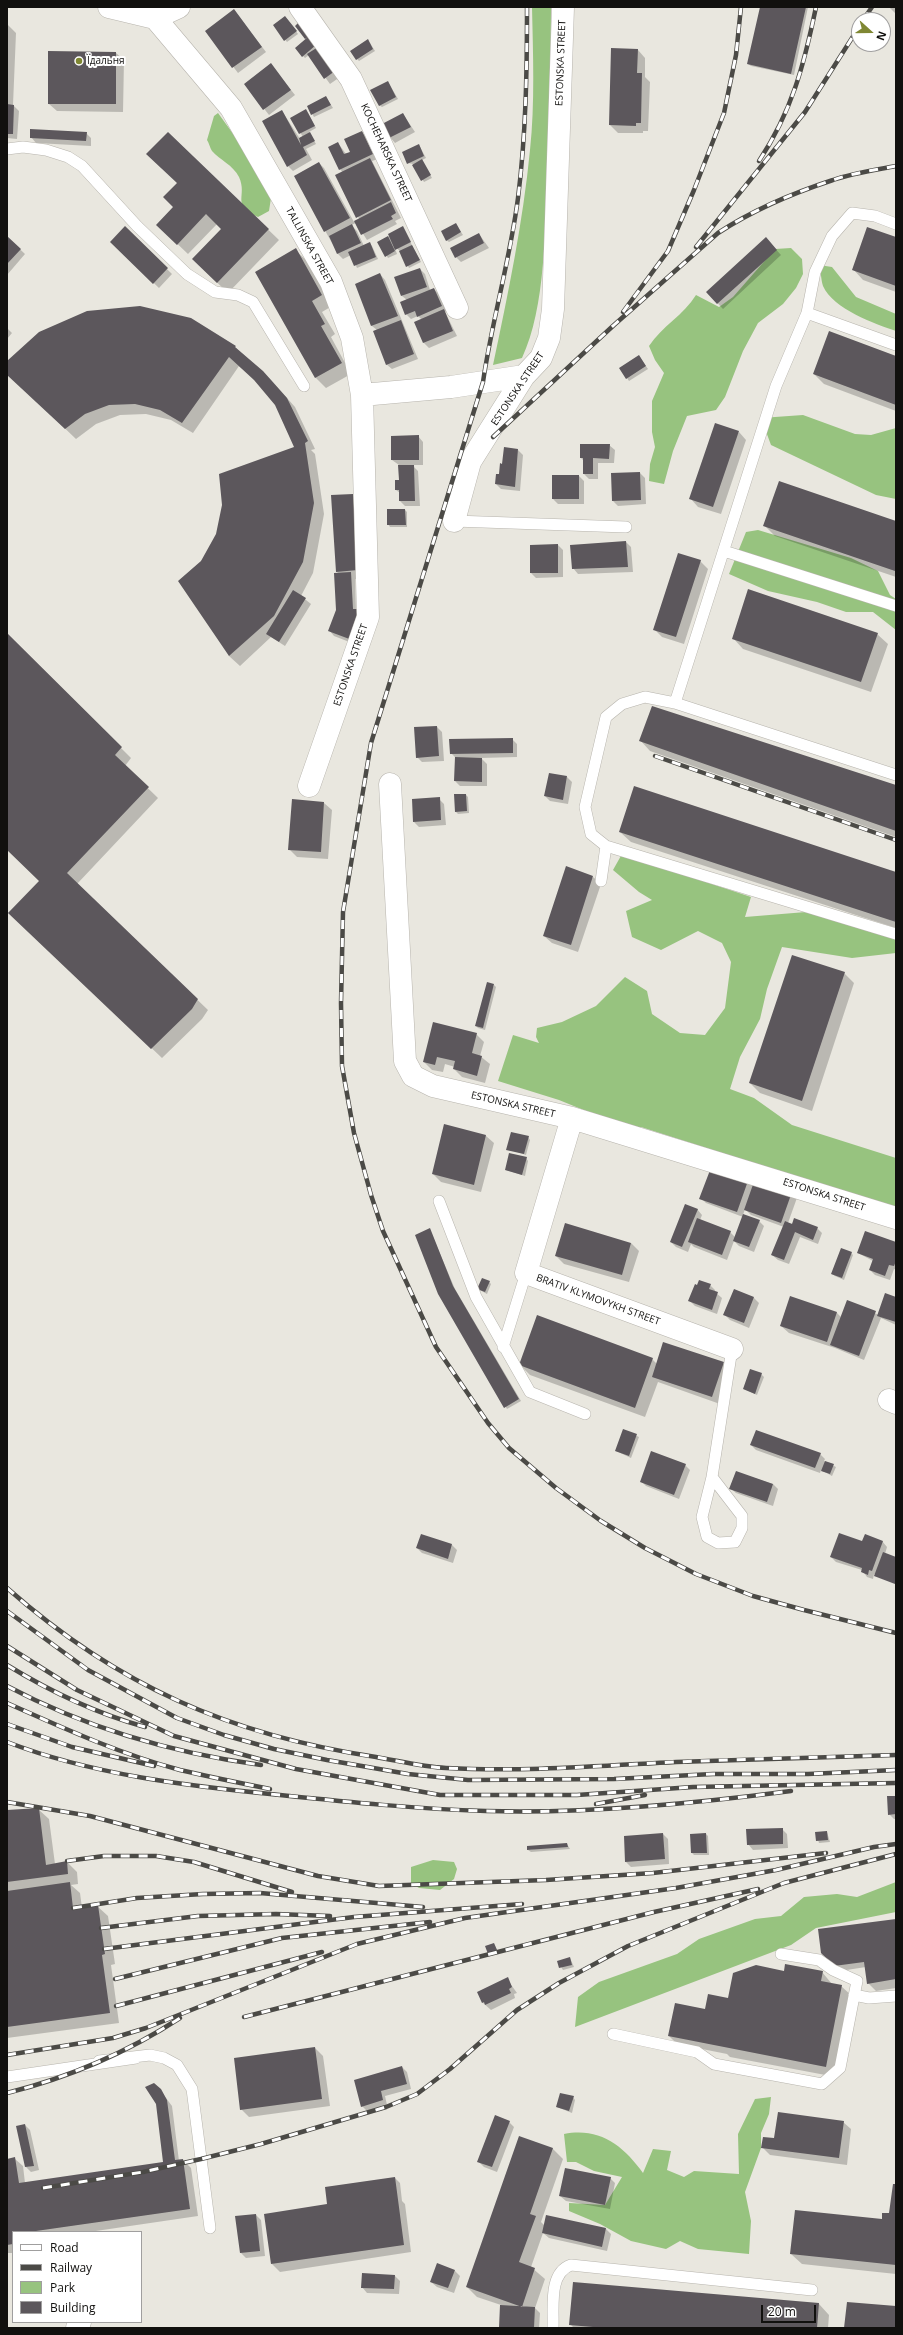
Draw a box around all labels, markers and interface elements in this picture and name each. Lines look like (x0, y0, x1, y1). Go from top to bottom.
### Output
north arrow (851, 12, 891, 52)
street label: ESTONSKA STREET (554, 20, 568, 106)
text: N (873, 29, 890, 43)
place label: Їдальня (87, 55, 125, 67)
marker: Їдальня (74, 56, 84, 66)
street label: KOCHEHARSKA STREET (358, 102, 414, 204)
street label: TALLINSKA STREET (283, 205, 335, 287)
street label: ESTONSKA STREET (489, 350, 547, 428)
street label: ESTONSKA STREET (331, 622, 371, 708)
street label: ESTONSKA STREET (470, 1089, 556, 1121)
street label: ESTONSKA STREET (781, 1176, 867, 1214)
street label: BRATIV KLYMOVYKH STREET (534, 1272, 662, 1328)
legend (12, 2231, 142, 2323)
text: Road (50, 2239, 79, 2256)
text: Railway (50, 2259, 92, 2276)
text: Park (50, 2279, 75, 2296)
scale bar (763, 2297, 818, 2323)
text: Building (50, 2299, 95, 2316)
text: 20 m (768, 2303, 796, 2320)

